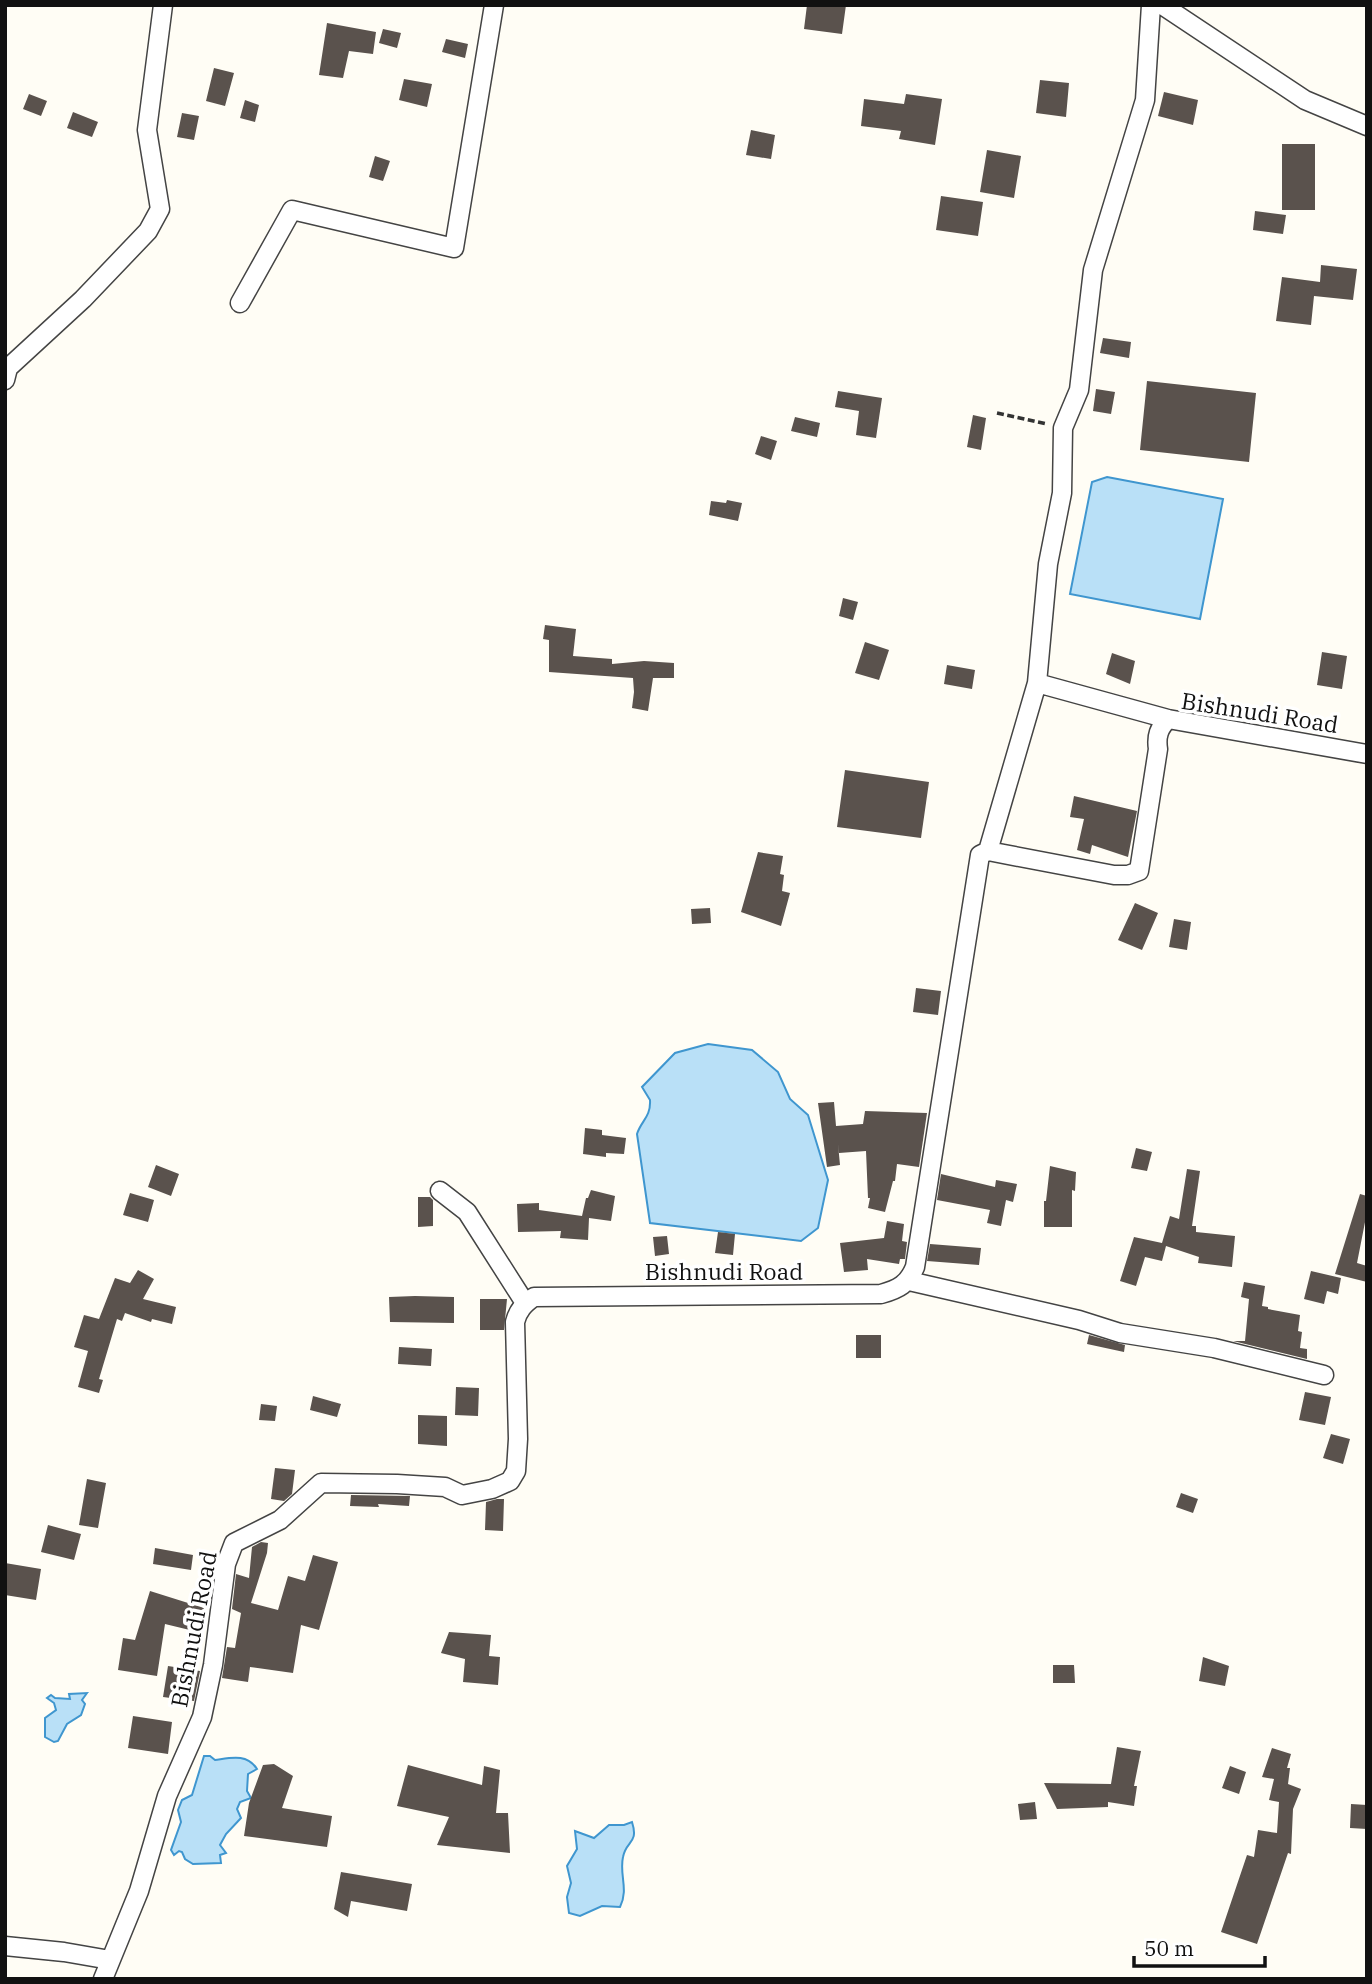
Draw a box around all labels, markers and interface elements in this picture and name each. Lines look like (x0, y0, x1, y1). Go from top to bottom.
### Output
street label: Bishnudi Road (1179, 685, 1341, 739)
street label: Bishnudi Road (645, 1256, 803, 1286)
street label: Bishnudi Road (163, 1548, 223, 1710)
scale bar (1134, 1924, 1265, 1968)
text: 50 m (1144, 1934, 1194, 1962)

